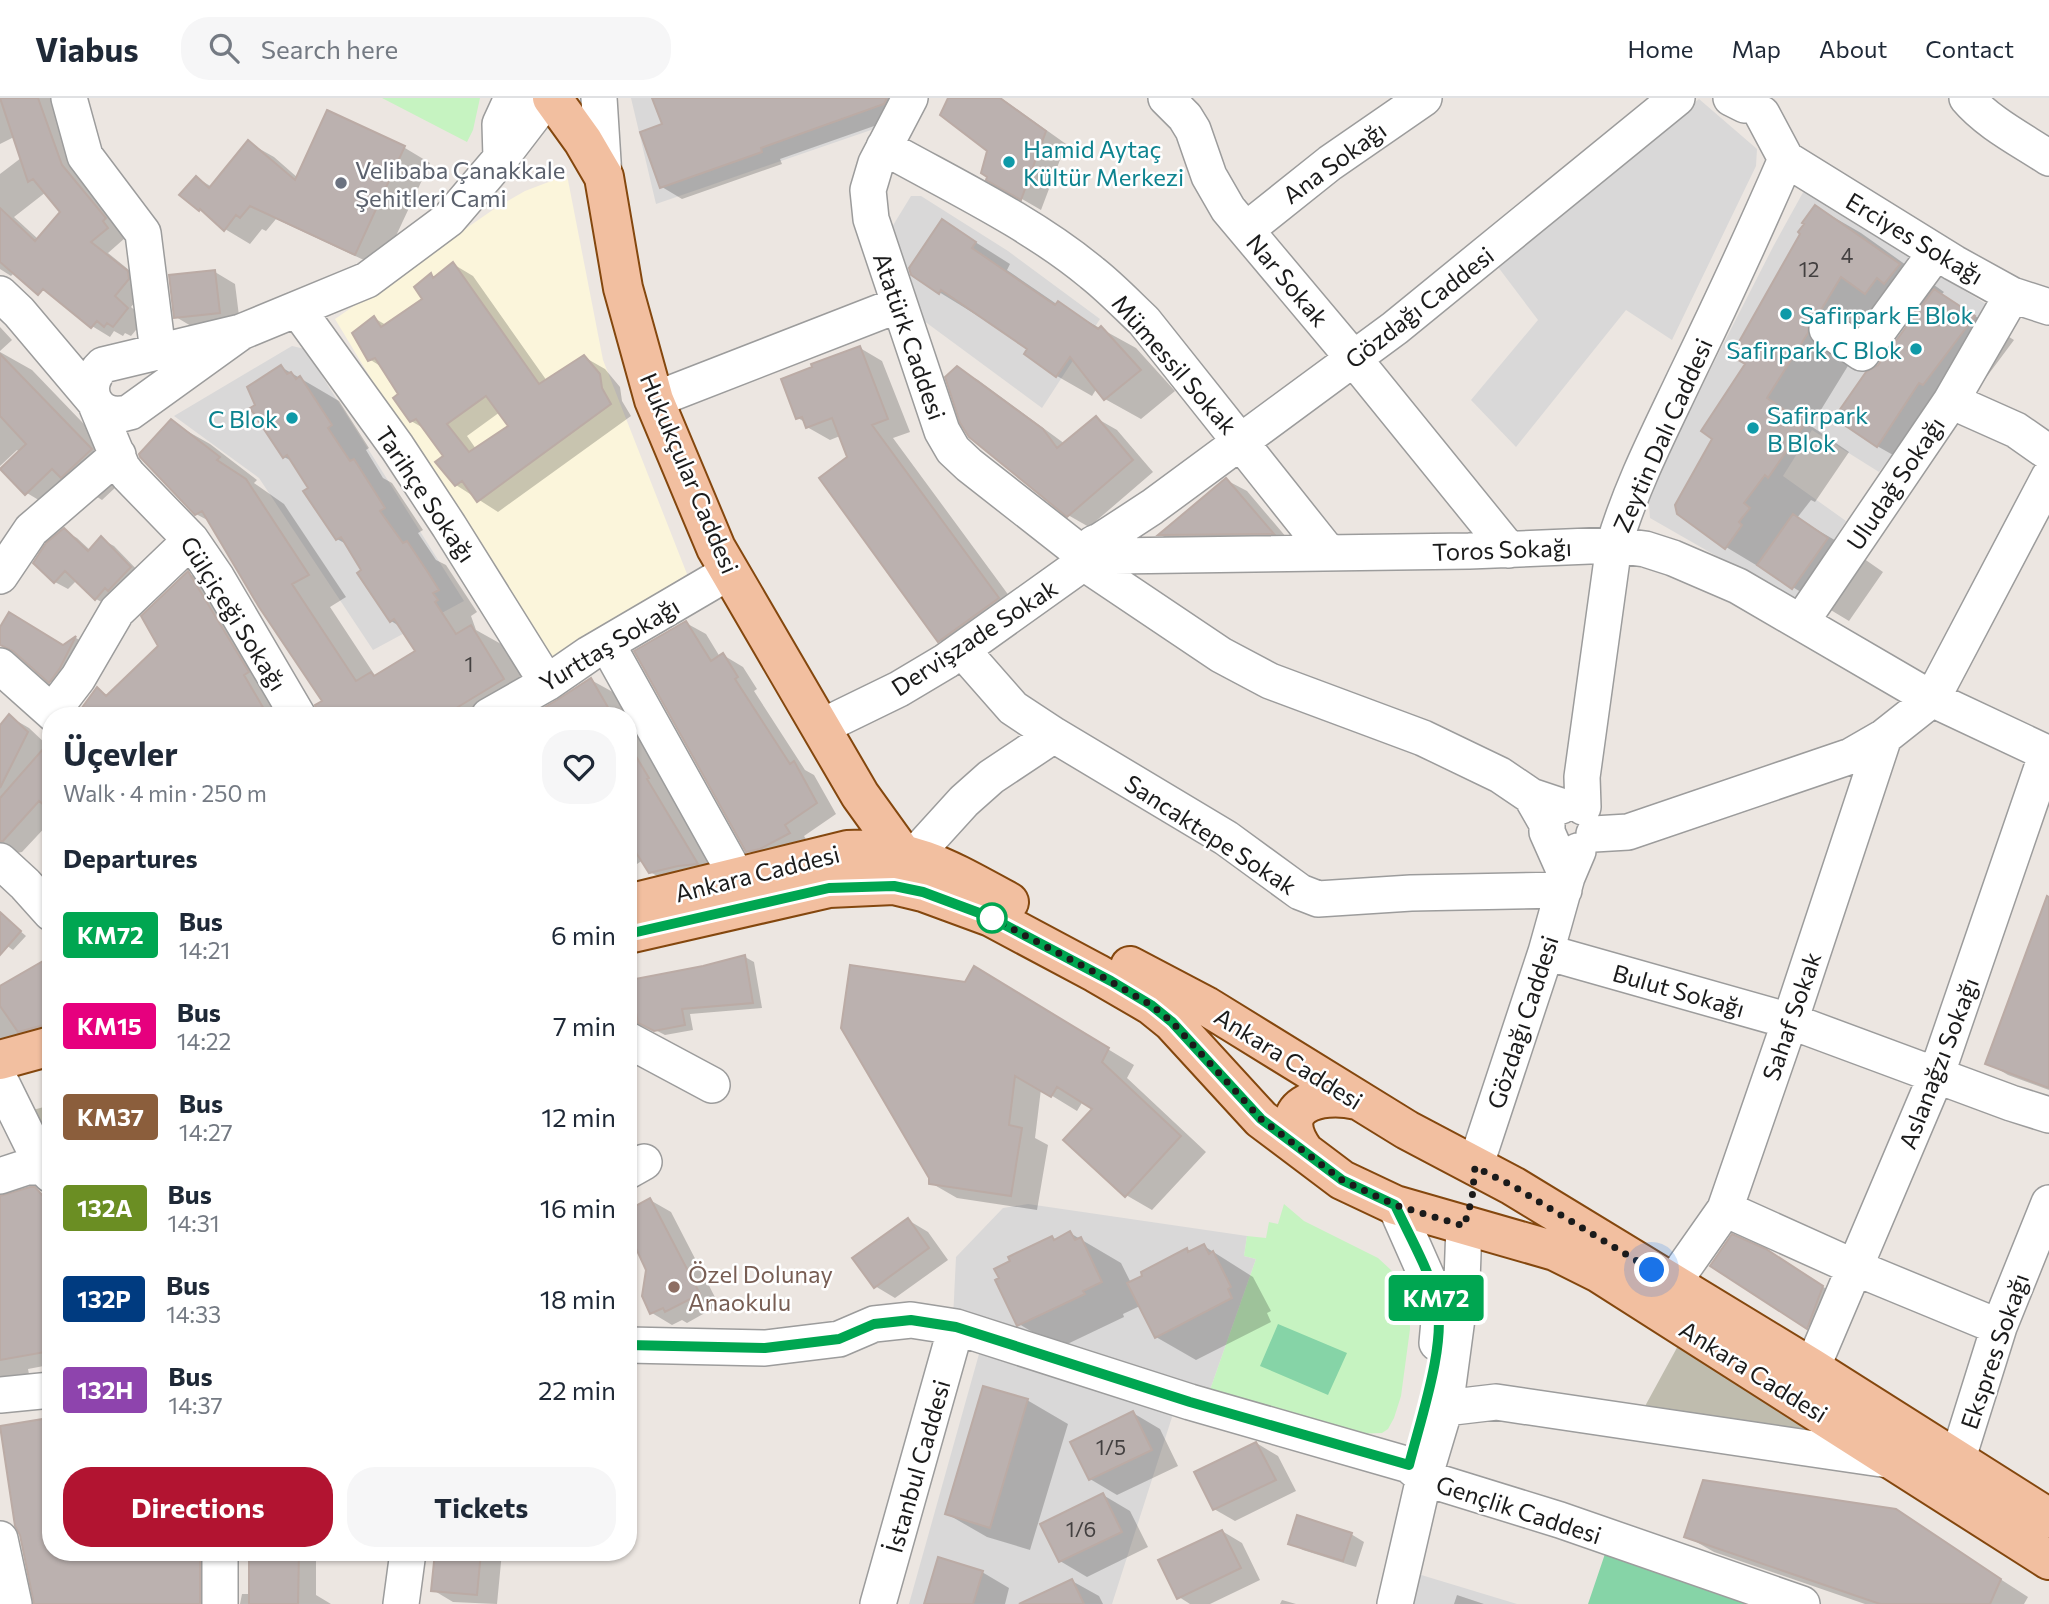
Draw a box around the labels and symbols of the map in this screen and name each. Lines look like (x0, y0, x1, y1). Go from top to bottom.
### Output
street label: Ana Sokağı (1277, 115, 1391, 209)
place label: Hamid Aytaç Kültür Merkezi (1023, 134, 1184, 191)
marker: Hamid Aytaç Kültür Merkezi (1001, 154, 1017, 170)
place label: Velibaba Çanakkale Şehitleri Cami (355, 155, 565, 212)
marker: Velibaba Çanakkale Şehitleri Cami (333, 175, 349, 191)
street label: Erciyes Sokağı (1841, 186, 1989, 290)
street label: Nar Sokak (1241, 228, 1335, 332)
street label: Gözdağı Caddesi (1339, 240, 1499, 374)
house number: 4 (1841, 242, 1854, 267)
street label: Atatürk Caddesi (868, 249, 952, 423)
house number: 12 (1799, 256, 1819, 281)
street label: Mümessil Sokak (1106, 288, 1244, 440)
place label: Safirpark E Blok (1800, 300, 1974, 329)
marker: Safirpark E Blok (1778, 306, 1794, 322)
street label: Zeytin Dalı Caddesi (1606, 334, 1718, 536)
place label: Safirpark C Blok (1726, 335, 1902, 364)
marker: Safirpark C Blok (1908, 341, 1924, 357)
street label: Hukukçular Caddesi (635, 368, 745, 578)
place label: Safirpark B Blok (1767, 400, 1868, 457)
place label: C Blok (208, 404, 278, 433)
marker: C Blok (284, 410, 300, 426)
street label: Uludağ Sokağı (1840, 411, 1950, 555)
marker: Safirpark B Blok (1745, 420, 1761, 436)
street label: Tarihçe Sokağı (370, 421, 482, 567)
street label: Gülçiçeği Sokağı (175, 530, 293, 696)
street label: Toros Sokağı (1432, 532, 1572, 566)
street label: Dervişzade Sokak (886, 573, 1062, 701)
street label: Yurttaş Sokağı (534, 591, 684, 697)
house number: 1 (465, 651, 473, 676)
street label: Sancaktepe Sokak (1120, 768, 1302, 900)
street label: Ankara Caddesi (672, 839, 842, 907)
unlabelled marker (977, 903, 1007, 933)
street label: Gözdağı Caddesi (1480, 932, 1564, 1112)
street label: Sahaf Sokak (1755, 948, 1827, 1084)
street label: Bulut Sokağı (1610, 957, 1748, 1023)
street label: Aslanağzı Sokağı (1892, 973, 1984, 1153)
street label: Ankara Caddesi (1210, 1001, 1368, 1115)
your location (1634, 1252, 1669, 1287)
place label: Özel Dolunay Anaokulu (688, 1259, 833, 1316)
street label: Ekspres Sokağı (1954, 1269, 2034, 1433)
line badge: KM72 (1387, 1275, 1485, 1321)
marker: Özel Dolunay Anaokulu (666, 1279, 682, 1295)
street label: Ankara Caddesi (1675, 1314, 1833, 1428)
street label: İstanbul Caddesi (878, 1376, 956, 1556)
house number: 1/5 (1096, 1434, 1126, 1459)
street label: Gençlik Caddesi (1433, 1469, 1605, 1549)
house number: 1/6 (1066, 1516, 1096, 1541)

